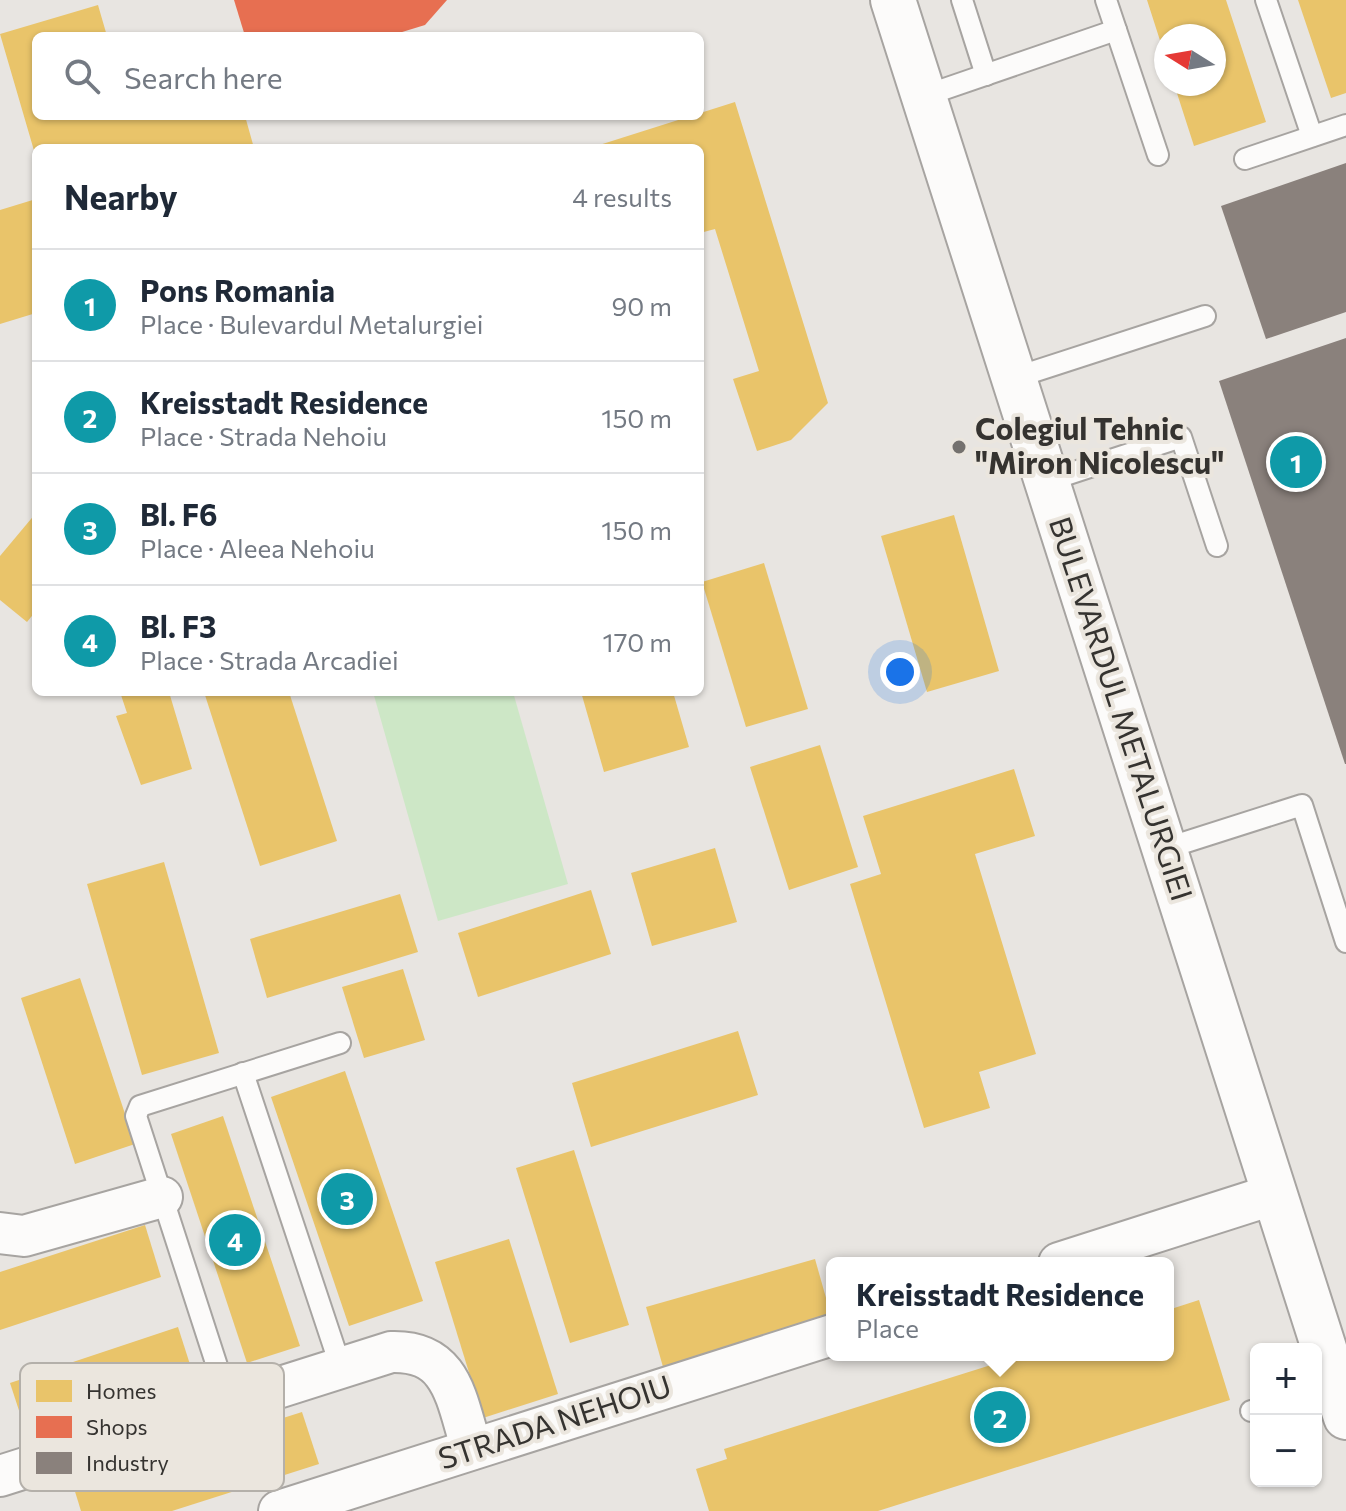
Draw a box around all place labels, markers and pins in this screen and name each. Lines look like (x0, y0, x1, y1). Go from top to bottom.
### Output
place label: Colegiul Tehnic "Miron Nicolescu" (975, 409, 1224, 480)
pin: 1 (1270, 432, 1322, 492)
marker: Colegiul Tehnic "Miron Nicolescu" (950, 438, 968, 456)
pin: 3 (321, 1169, 373, 1229)
pin: 4 (209, 1210, 261, 1270)
pin: 2 (974, 1387, 1026, 1447)

